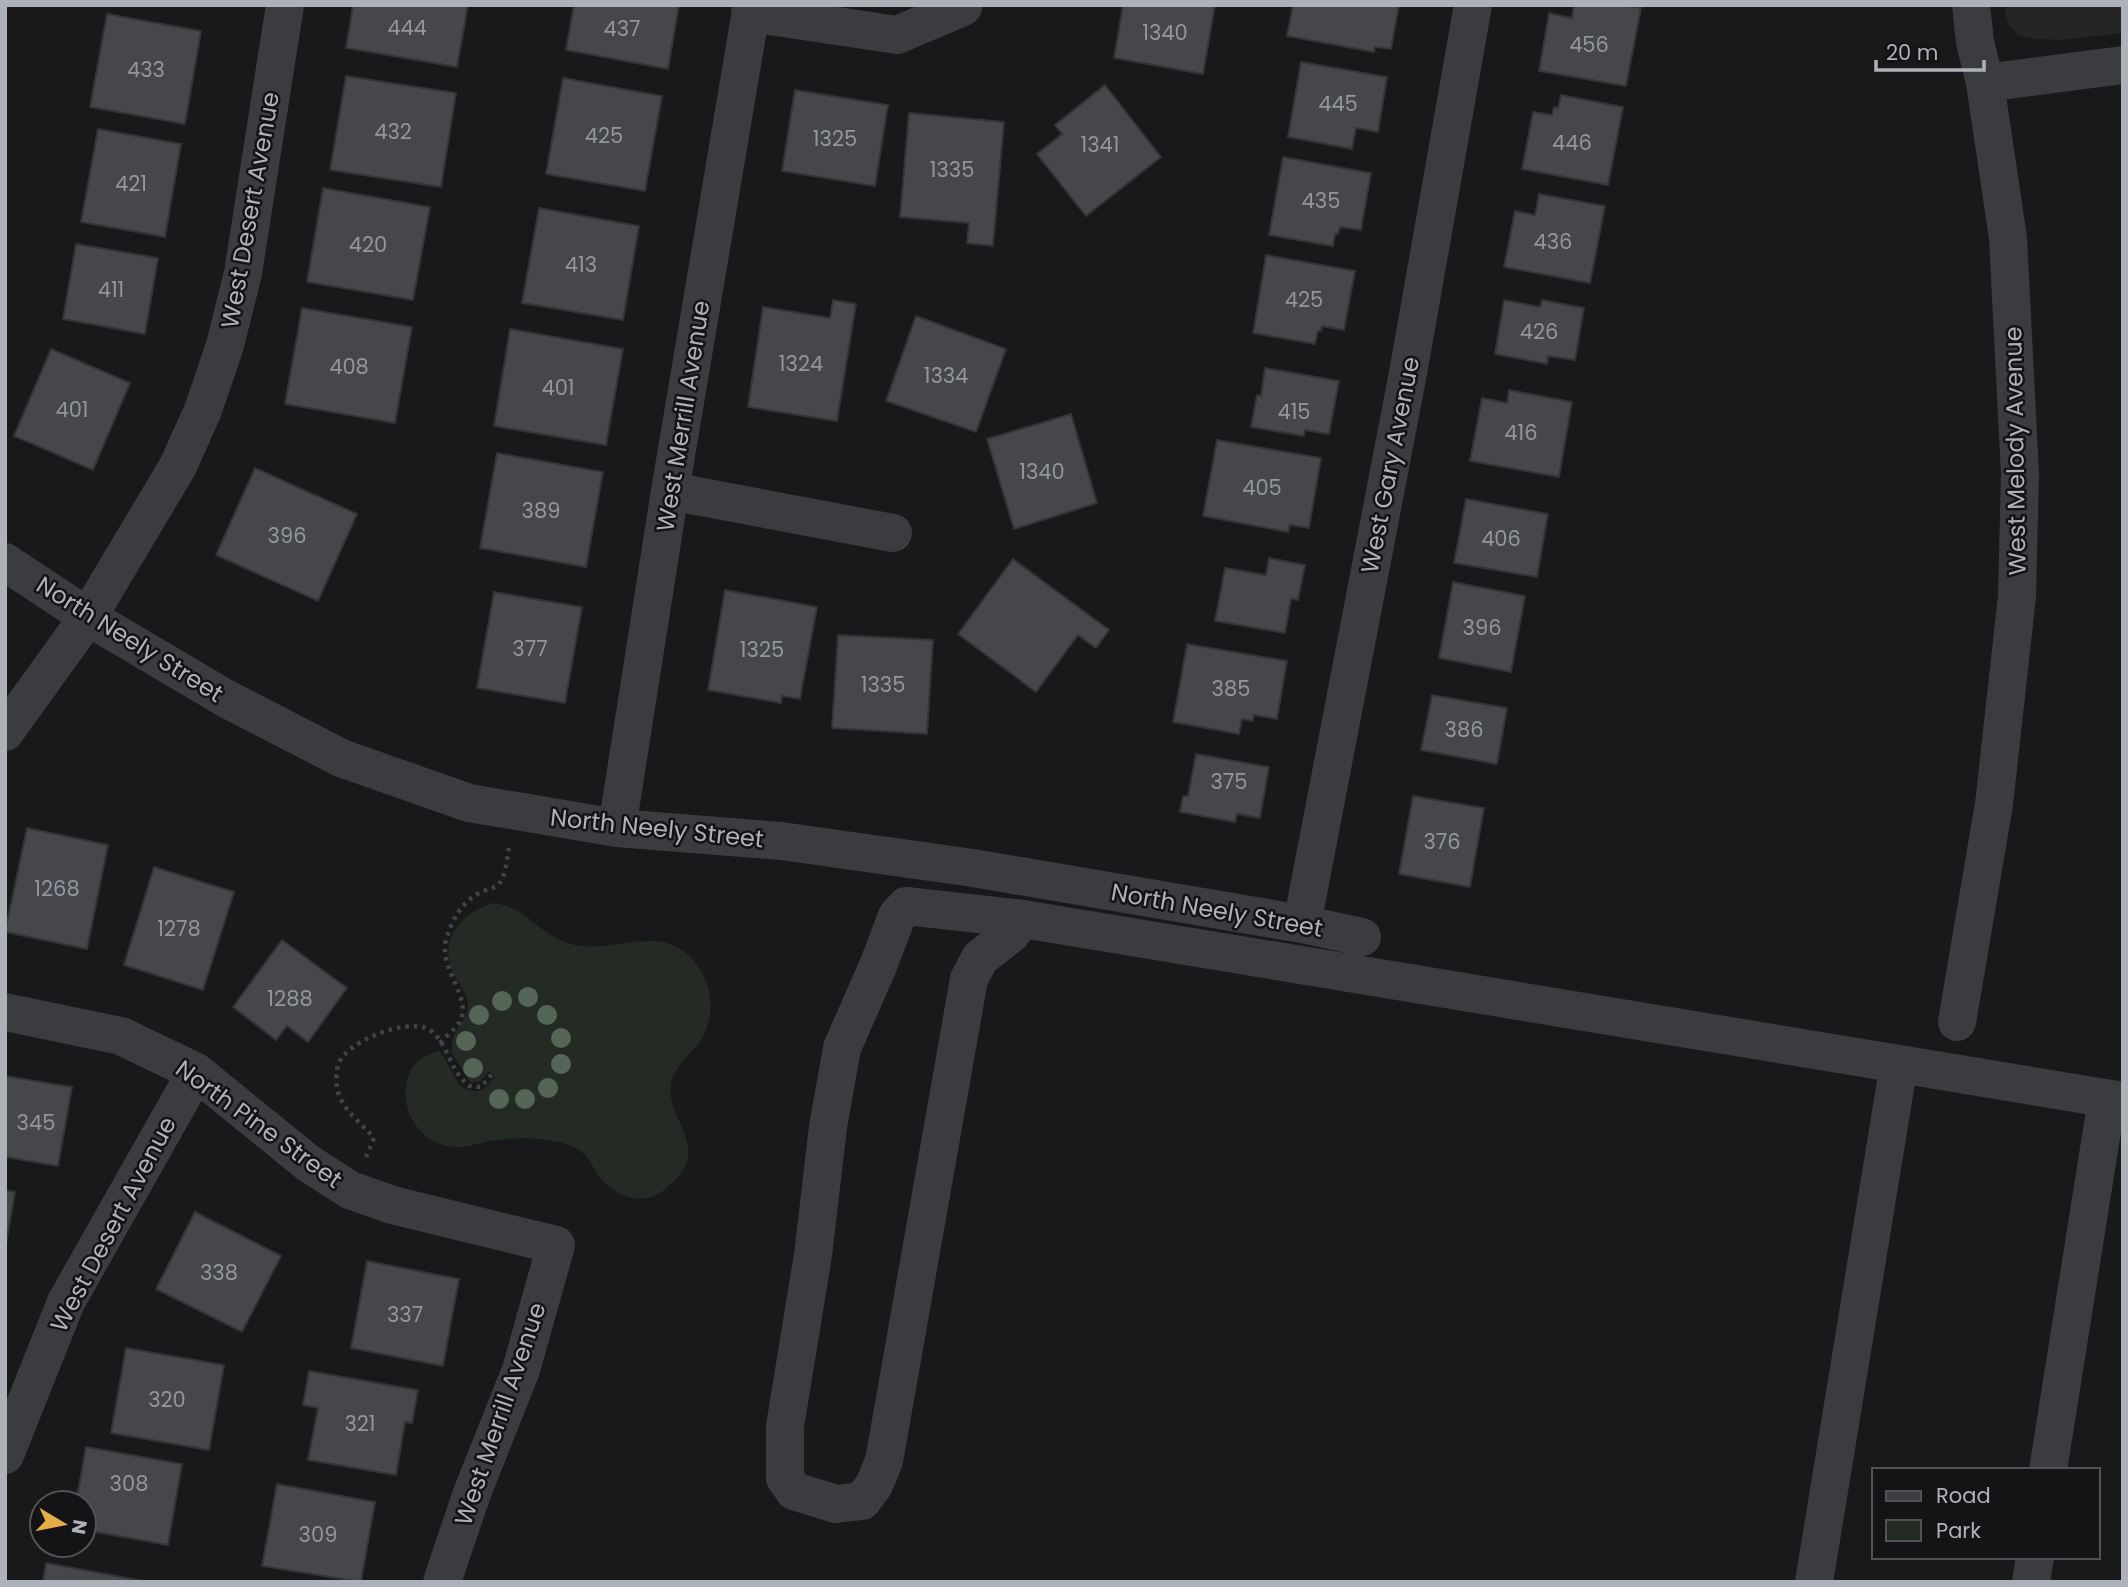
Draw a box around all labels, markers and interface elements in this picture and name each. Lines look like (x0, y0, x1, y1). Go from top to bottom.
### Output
house number: 444 (387, 13, 427, 42)
house number: 437 (603, 14, 641, 43)
house number: 1340 (1142, 18, 1188, 47)
scale bar (1876, 28, 1984, 72)
house number: 456 (1569, 30, 1609, 59)
text: 20 m (1886, 38, 1939, 67)
house number: 433 (127, 55, 165, 84)
street label: West Desert Avenue (213, 89, 287, 331)
house number: 445 (1318, 89, 1358, 118)
house number: 432 (374, 117, 412, 146)
house number: 425 (585, 121, 623, 150)
house number: 1325 (813, 124, 857, 153)
house number: 446 (1552, 128, 1592, 157)
house number: 1341 (1080, 130, 1120, 159)
house number: 1335 (930, 155, 974, 184)
house number: 421 (115, 169, 147, 198)
house number: 435 (1302, 186, 1340, 215)
house number: 436 (1534, 227, 1572, 256)
house number: 420 (349, 230, 387, 259)
house number: 413 (565, 250, 597, 279)
house number: 411 (98, 275, 124, 304)
house number: 425 (1285, 285, 1323, 314)
street label: West Merrill Avenue (648, 298, 718, 534)
house number: 426 (1520, 317, 1558, 346)
street label: West Melody Avenue (1996, 326, 2034, 576)
house number: 1324 (779, 349, 823, 378)
house number: 408 (329, 352, 369, 381)
street label: West Gary Avenue (1353, 354, 1427, 576)
house number: 1334 (924, 361, 968, 390)
house number: 401 (541, 373, 575, 402)
house number: 401 (55, 395, 89, 424)
house number: 415 (1277, 397, 1311, 426)
house number: 416 (1504, 418, 1538, 447)
house number: 1340 (1019, 457, 1065, 486)
house number: 405 (1242, 473, 1282, 502)
house number: 389 (522, 496, 560, 525)
house number: 396 (268, 521, 306, 550)
house number: 406 (1481, 524, 1521, 553)
street label: North Neely Street (30, 568, 230, 710)
house number: 396 (1463, 613, 1501, 642)
house number: 377 (512, 634, 548, 663)
house number: 1325 (740, 635, 784, 664)
house number: 1335 (861, 670, 905, 699)
house number: 385 (1212, 674, 1250, 703)
house number: 386 (1445, 715, 1483, 744)
house number: 375 (1210, 767, 1248, 796)
street label: North Neely Street (549, 800, 765, 856)
house number: 376 (1423, 827, 1461, 856)
house number: 1268 (34, 874, 80, 903)
street label: North Neely Street (1109, 875, 1325, 945)
house number: 1278 (157, 914, 201, 943)
house number: 1288 (267, 984, 313, 1013)
street label: North Pine Street (169, 1052, 349, 1196)
house number: 345 (17, 1108, 55, 1137)
street label: West Desert Avenue (42, 1111, 184, 1337)
house number: 338 (200, 1258, 238, 1287)
street label: West Merrill Avenue (446, 1298, 554, 1530)
house number: 337 (387, 1300, 423, 1329)
house number: 320 (148, 1385, 186, 1414)
house number: 321 (344, 1409, 376, 1438)
legend (1872, 1468, 2100, 1559)
house number: 308 (110, 1469, 148, 1498)
text: Road (1936, 1481, 1991, 1510)
north arrow (28, 1489, 98, 1559)
text: Park (1936, 1516, 1981, 1545)
text: N (65, 1517, 94, 1536)
house number: 309 (299, 1520, 337, 1549)

